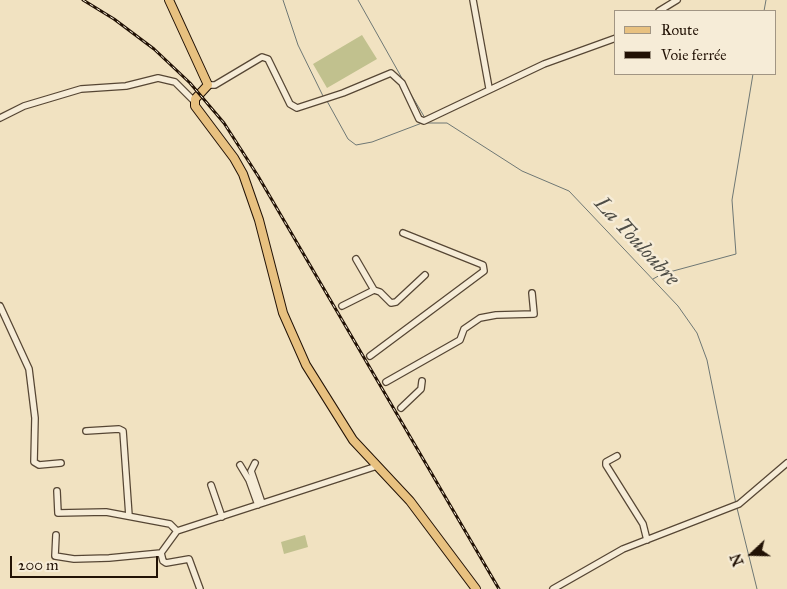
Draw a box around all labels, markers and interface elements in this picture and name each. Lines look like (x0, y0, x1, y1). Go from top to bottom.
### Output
legend (614, 10, 777, 75)
text: Route (661, 21, 699, 39)
text: Voie ferrée (661, 46, 726, 64)
water label: La Touloubre (588, 192, 684, 292)
north arrow (727, 529, 777, 579)
scale bar (12, 546, 160, 578)
text: N (727, 551, 748, 568)
text: 200 m (18, 556, 59, 574)

